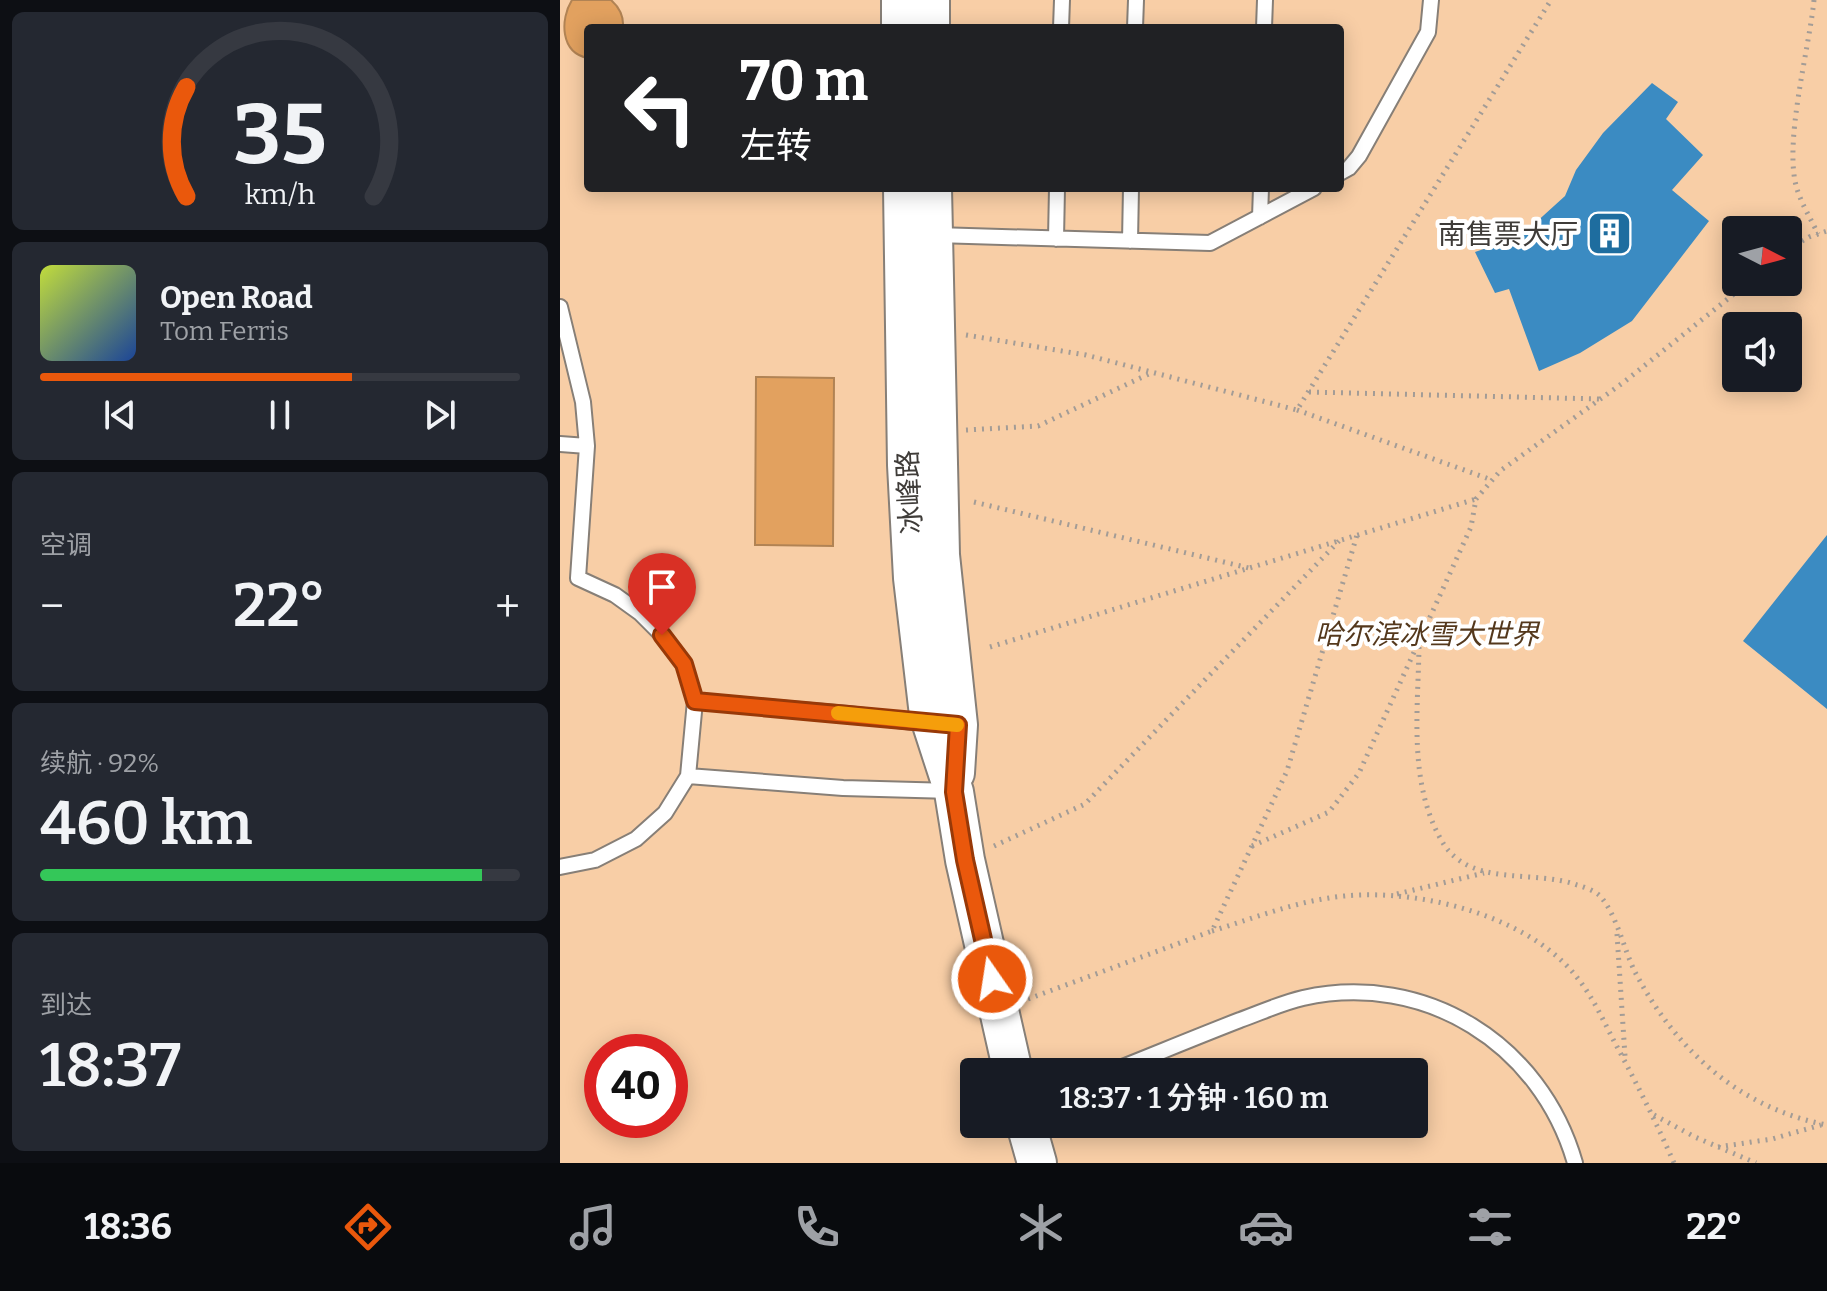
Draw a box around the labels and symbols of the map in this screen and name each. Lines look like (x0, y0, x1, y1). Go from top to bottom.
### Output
building icon: 南售票大厅 (1585, 210, 1633, 258)
north arrow (1722, 216, 1802, 296)
place label: 南售票大厅 (1438, 218, 1578, 251)
street label: 冰峰路 (891, 449, 928, 535)
pin (628, 553, 696, 635)
park label: 哈尔滨冰雪大世界 (1315, 618, 1541, 651)
position arrow (950, 937, 1034, 1021)
speed limit sign: 40 (584, 1034, 688, 1138)

